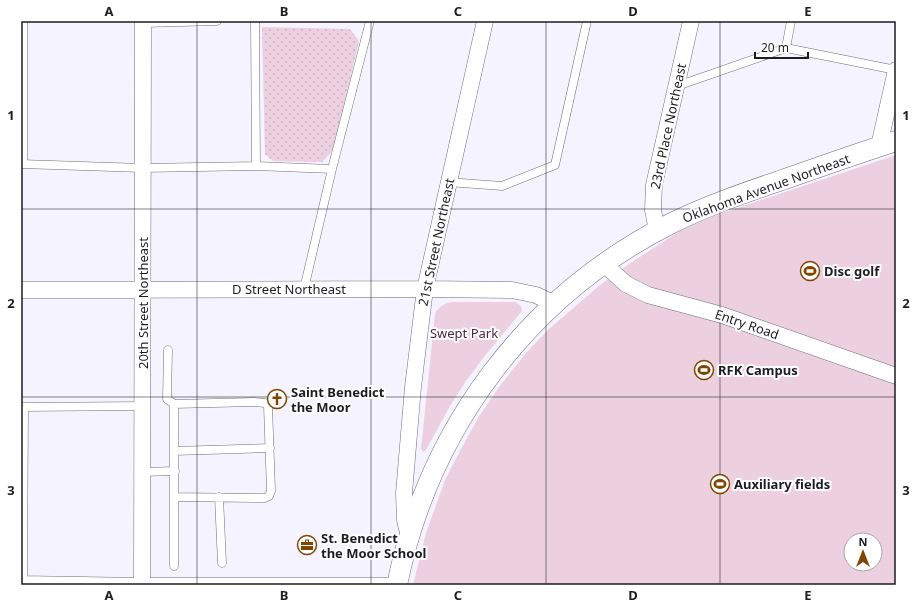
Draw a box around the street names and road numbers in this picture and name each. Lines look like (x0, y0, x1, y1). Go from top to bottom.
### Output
street label: 23rd Place Northeast (646, 61, 690, 191)
street label: Oklahoma Avenue Northeast (680, 149, 852, 227)
street label: 21st Street Northeast (414, 176, 458, 308)
street label: 20th Street Northeast (134, 237, 152, 369)
street label: D Street Northeast (232, 280, 346, 298)
street label: Entry Road (713, 305, 781, 343)

